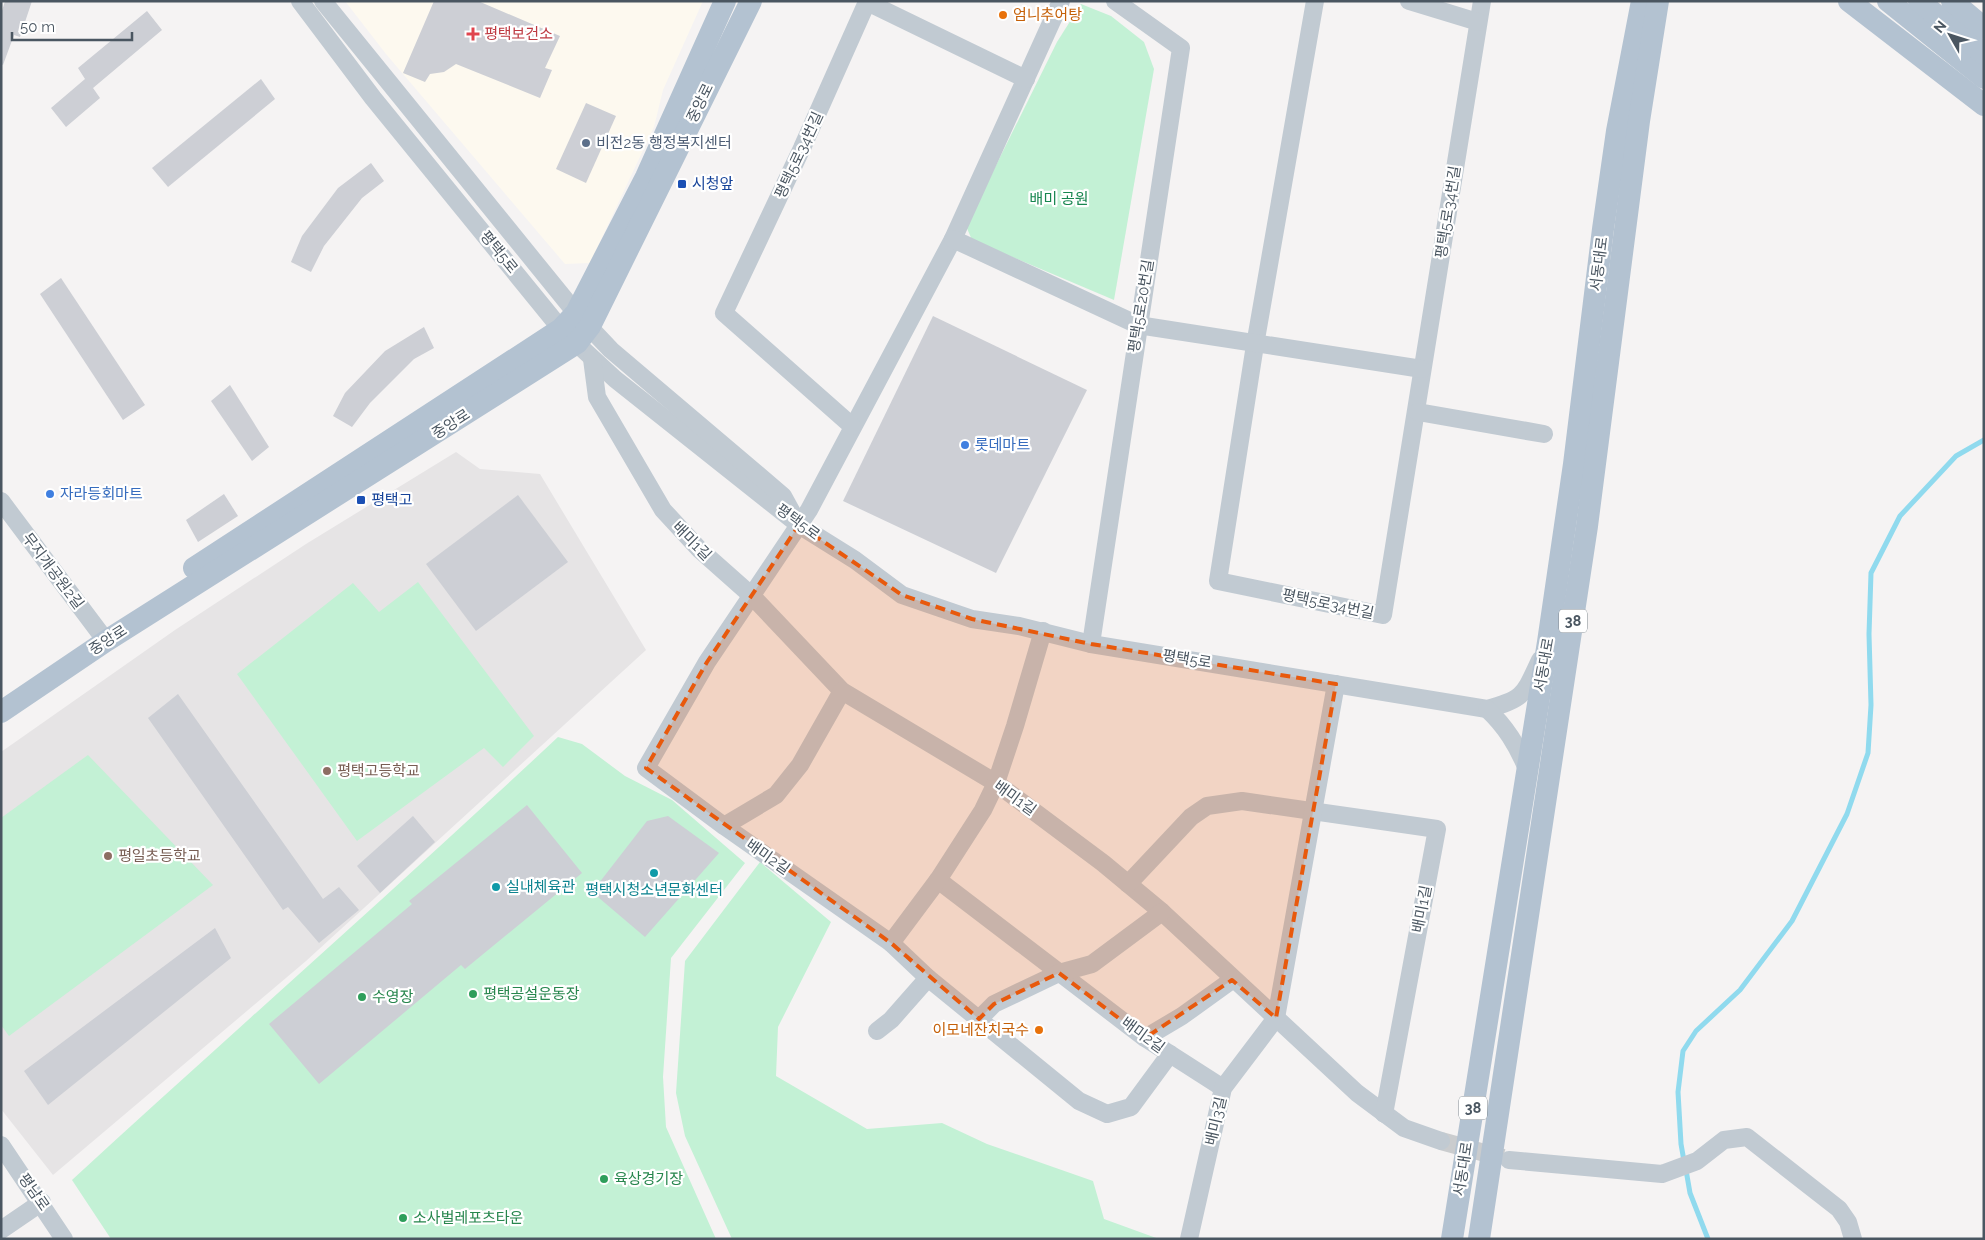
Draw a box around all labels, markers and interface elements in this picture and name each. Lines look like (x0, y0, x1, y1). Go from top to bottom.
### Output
place label: 엄니추어탕 (1013, 6, 1082, 24)
marker: 엄니추어탕 (997, 9, 1009, 21)
scale bar (12, 10, 132, 42)
north arrow (1925, 10, 1975, 60)
text: 50 m (20, 18, 55, 36)
text: N (1930, 18, 1949, 36)
place label: 평택보건소 (484, 25, 553, 43)
marker: 평택보건소 (466, 27, 480, 41)
street label: 중앙로 (683, 80, 717, 126)
street label: 평택5로34번길 (771, 109, 827, 201)
place label: 비전2동 행정복지센터 (596, 134, 732, 152)
marker: 비전2동 행정복지센터 (580, 137, 592, 149)
street label: 평택5로34번길 (1432, 164, 1464, 260)
place label: 시청앞 (692, 175, 734, 193)
marker: 시청앞 (676, 178, 688, 190)
park label: 배미 공원 (1029, 190, 1089, 208)
street label: 평택5로 (476, 227, 522, 277)
street label: 서동대로 (1587, 236, 1611, 292)
street label: 평택5로20번길 (1125, 258, 1157, 354)
street label: 중앙로 (429, 405, 473, 443)
place label: 롯데마트 (975, 436, 1030, 454)
marker: 롯데마트 (959, 439, 971, 451)
place label: 자라등회마트 (60, 485, 143, 503)
marker: 자라등회마트 (44, 488, 56, 500)
place label: 평택고 (371, 491, 413, 509)
marker: 평택고 (355, 494, 367, 506)
street label: 평택5로 (773, 500, 823, 544)
street label: 배미1길 (669, 518, 715, 564)
street label: 무지개공원2길 (19, 529, 87, 613)
street label: 평택5로34번길 (1280, 585, 1376, 623)
road number: 38 (1559, 610, 1587, 632)
street label: 중앙로 (86, 621, 130, 659)
street label: 서동대로 (1530, 636, 1558, 694)
street label: 평택5로 (1161, 646, 1213, 672)
place label: 평택고등학교 (337, 762, 420, 780)
marker: 평택고등학교 (321, 765, 333, 777)
street label: 배미1길 (990, 777, 1040, 819)
street label: 배미2길 (743, 836, 793, 878)
place label: 평일초등학교 (118, 847, 201, 865)
marker: 평일초등학교 (102, 850, 114, 862)
marker: 평택시청소년문화센터 (648, 867, 660, 879)
place label: 실내체육관 (506, 878, 575, 896)
marker: 실내체육관 (490, 881, 502, 893)
place label: 평택시청소년문화센터 (585, 881, 723, 899)
street label: 배미1길 (1409, 884, 1435, 934)
place label: 평택공설운동장 (483, 985, 580, 1003)
place label: 수영장 (372, 988, 414, 1006)
marker: 평택공설운동장 (467, 988, 479, 1000)
marker: 수영장 (356, 991, 368, 1003)
street label: 배미2길 (1118, 1013, 1168, 1057)
place label: 이모네잔치국수 (932, 1021, 1029, 1039)
marker: 이모네잔치국수 (1033, 1024, 1045, 1036)
street label: 배미3길 (1202, 1095, 1230, 1147)
road number: 38 (1459, 1096, 1487, 1120)
street label: 서동대로 (1450, 1140, 1476, 1198)
street label: 평남로 (15, 1170, 53, 1214)
place label: 육상경기장 (614, 1170, 683, 1188)
marker: 육상경기장 (598, 1173, 610, 1185)
place label: 소사벌레포츠타운 (413, 1209, 523, 1227)
marker: 소사벌레포츠타운 (397, 1212, 409, 1224)

